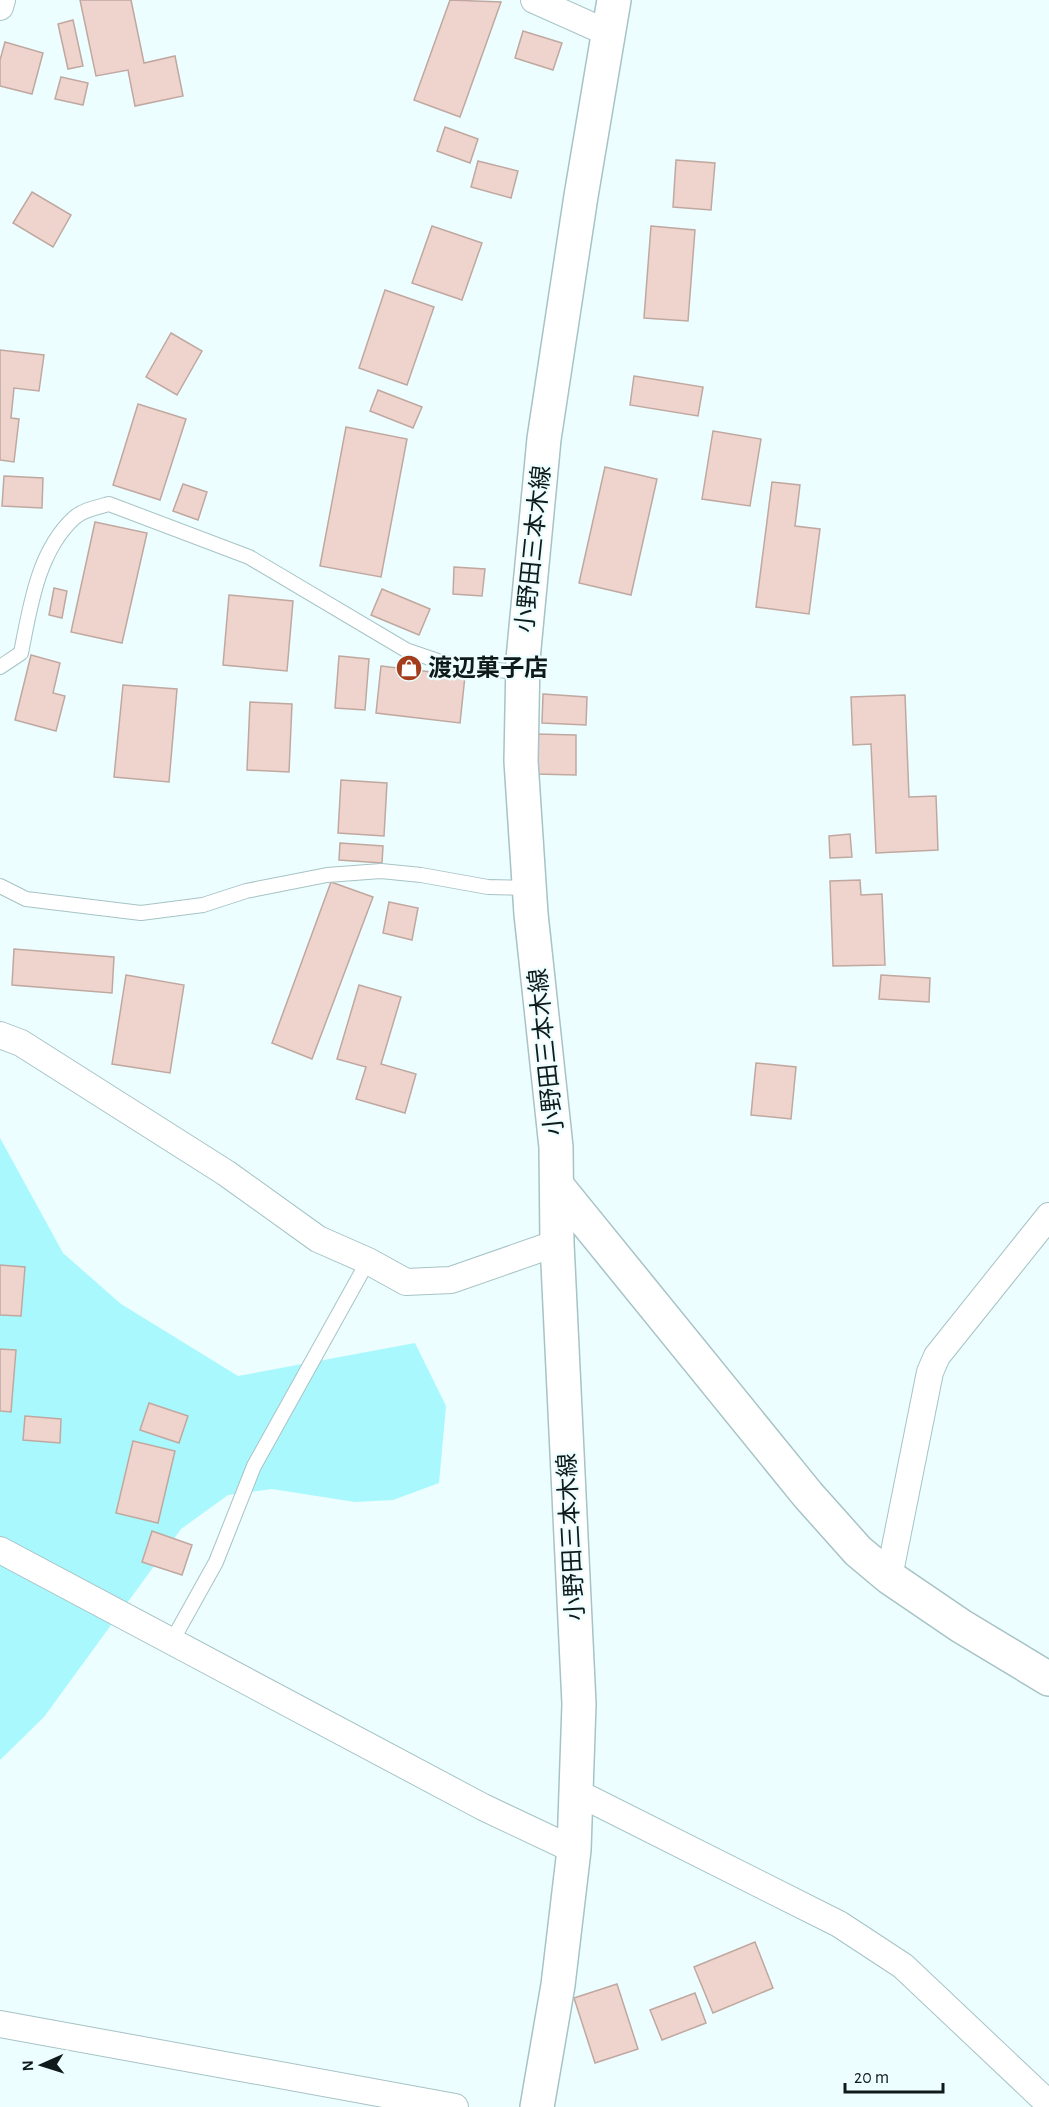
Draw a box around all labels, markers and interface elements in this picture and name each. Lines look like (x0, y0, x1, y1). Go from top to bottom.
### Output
street label: 小野田三本木線 (511, 464, 555, 634)
shop icon: 渡辺菓子店 (394, 653, 424, 683)
place label: 渡辺菓子店 (428, 655, 548, 681)
street label: 小野田三本木線 (524, 967, 568, 1137)
street label: 小野田三本木線 (554, 1452, 588, 1622)
north arrow (12, 2035, 72, 2095)
scale bar (845, 2056, 942, 2094)
text: N (20, 2060, 36, 2072)
text: 20 m (854, 2069, 889, 2087)

